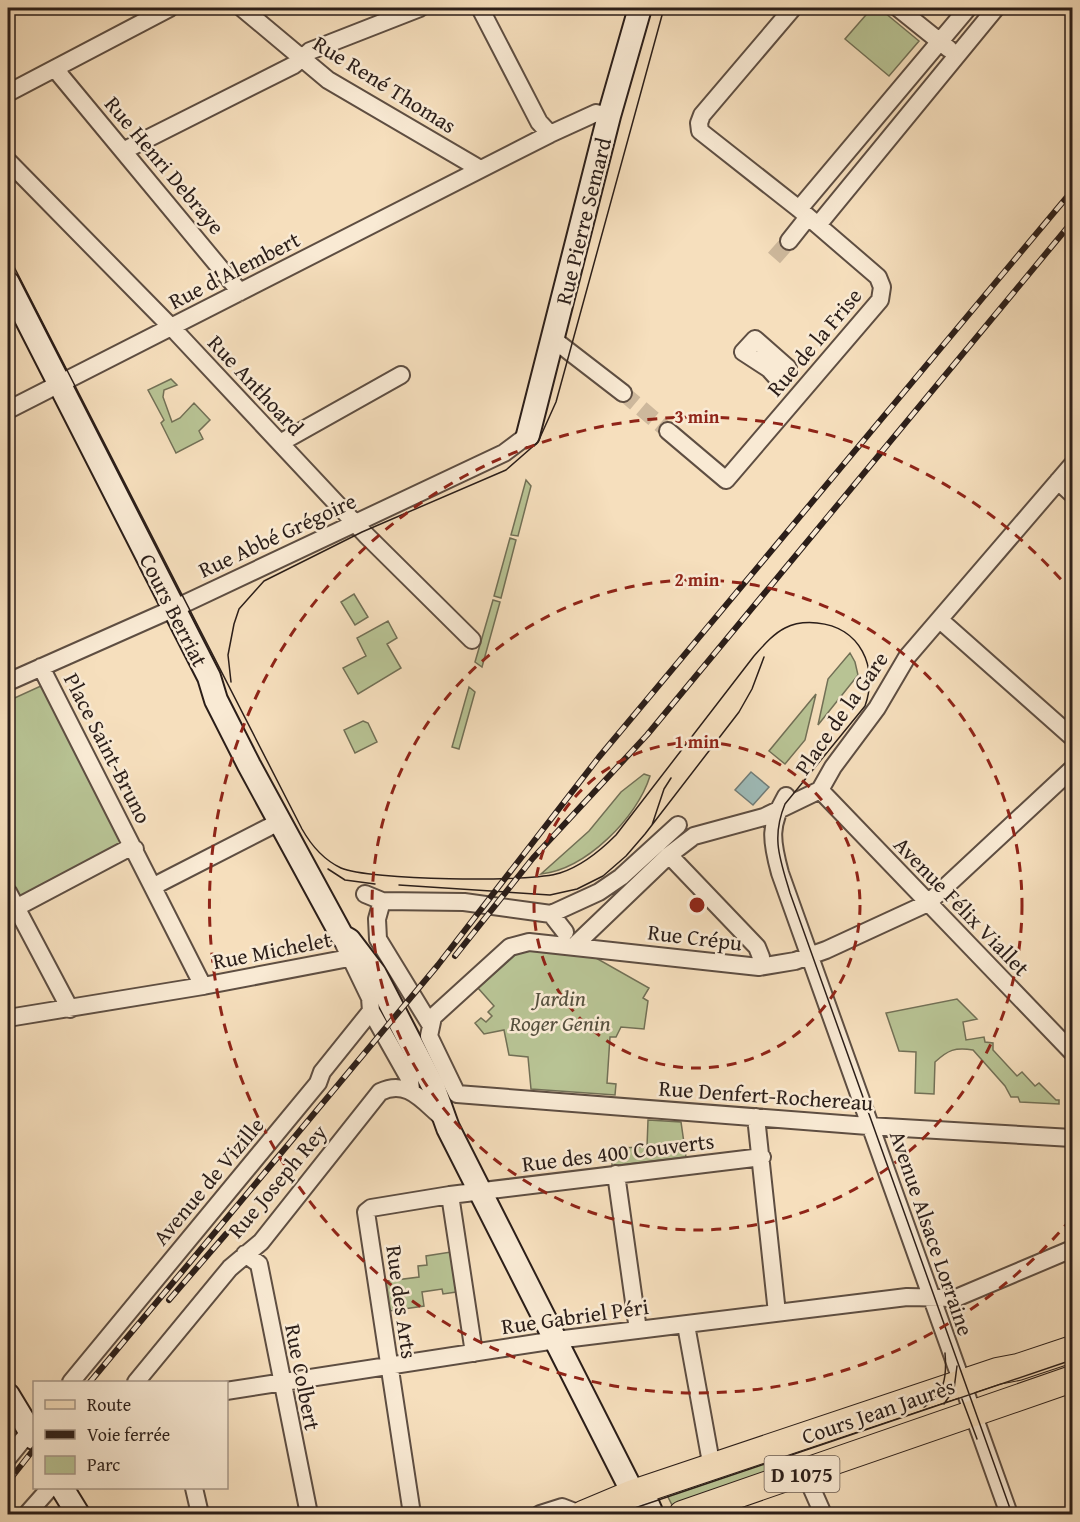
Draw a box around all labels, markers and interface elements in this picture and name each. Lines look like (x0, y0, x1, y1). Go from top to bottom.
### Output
street label: Rue René Thomas (307, 27, 463, 141)
street label: Rue Henri Debraye (97, 89, 233, 241)
street label: Rue Pierre Semard (547, 134, 619, 308)
street label: Rue d'Alembert (163, 223, 305, 317)
street label: Rue de la Frise (759, 281, 869, 403)
street label: Rue Anthoard (201, 327, 311, 443)
text: 3 min (675, 403, 720, 430)
street label: Rue Abbé Grégoire (193, 484, 361, 586)
street label: Cours Berriat (132, 548, 216, 672)
text: 2 min (675, 566, 720, 593)
street label: Place de la Gare (787, 645, 895, 781)
street label: Place Saint-Bruno (56, 667, 160, 829)
text: 1 min (675, 728, 720, 755)
street label: Avenue Félix Viallet (887, 829, 1037, 983)
centre of rings (687, 895, 707, 915)
street label: Rue Crépu (646, 915, 744, 959)
street label: Rue Michelet (210, 923, 334, 977)
park label: Jardin Roger Genin (508, 982, 611, 1039)
street label: Rue Denfert-Rochereau (658, 1072, 874, 1118)
street label: Avenue de Vizille (145, 1110, 271, 1252)
street label: Rue Joseph Rey (220, 1117, 334, 1245)
street label: Rue des 400 Couverts (520, 1124, 716, 1180)
street label: Avenue Alsace Lorraine (882, 1126, 982, 1340)
street label: Rue des Arts (378, 1243, 426, 1361)
street label: Rue Gabriel Péri (499, 1290, 651, 1342)
street label: Rue Colbert (277, 1321, 329, 1433)
street label: Cours Jean Jaurès (797, 1370, 959, 1452)
legend (33, 1381, 228, 1489)
text: Route (87, 1391, 131, 1418)
text: Voie ferrée (87, 1421, 170, 1448)
text: Parc (87, 1451, 120, 1478)
road number: D 1075 (764, 1456, 840, 1492)

